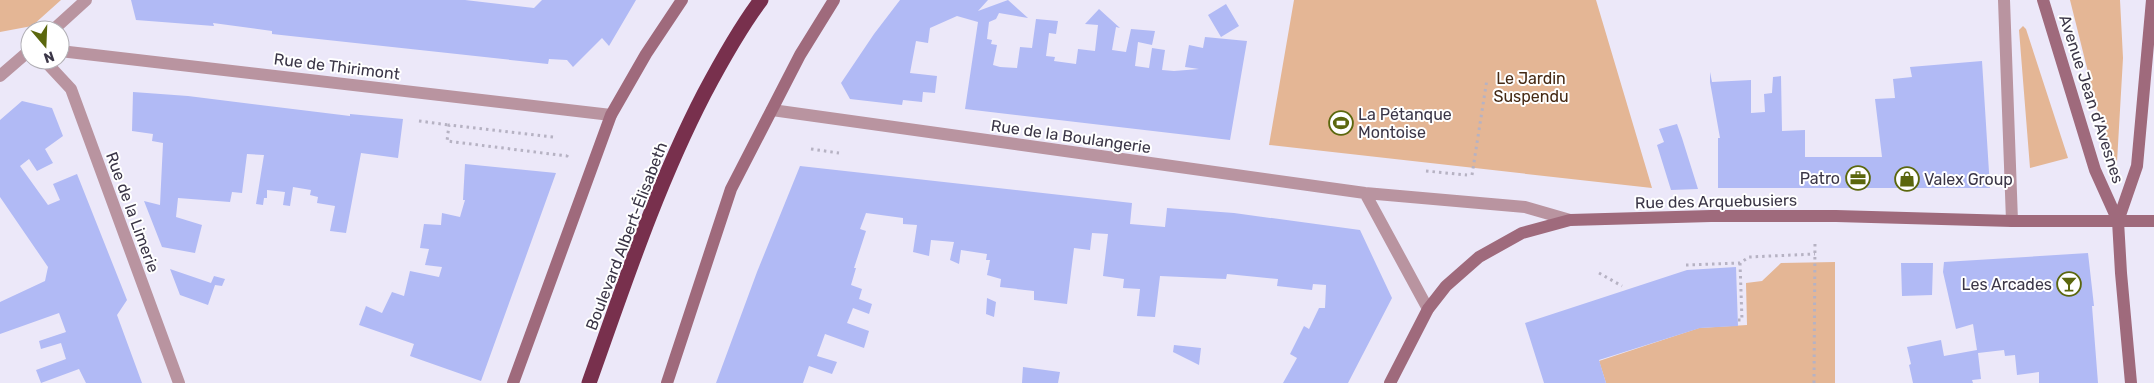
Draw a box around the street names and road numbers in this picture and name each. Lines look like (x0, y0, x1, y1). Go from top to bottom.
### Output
street label: Avenue Jean d'Avesnes (2055, 12, 2128, 186)
street label: Rue de Thirimont (273, 49, 401, 84)
street label: Rue de la Boulangerie (990, 116, 1152, 157)
street label: Boulevard Albert-Élisabeth (582, 139, 671, 333)
street label: Rue de la Limerie (102, 149, 163, 275)
street label: Rue des Arquebusiers (1635, 191, 1797, 212)

